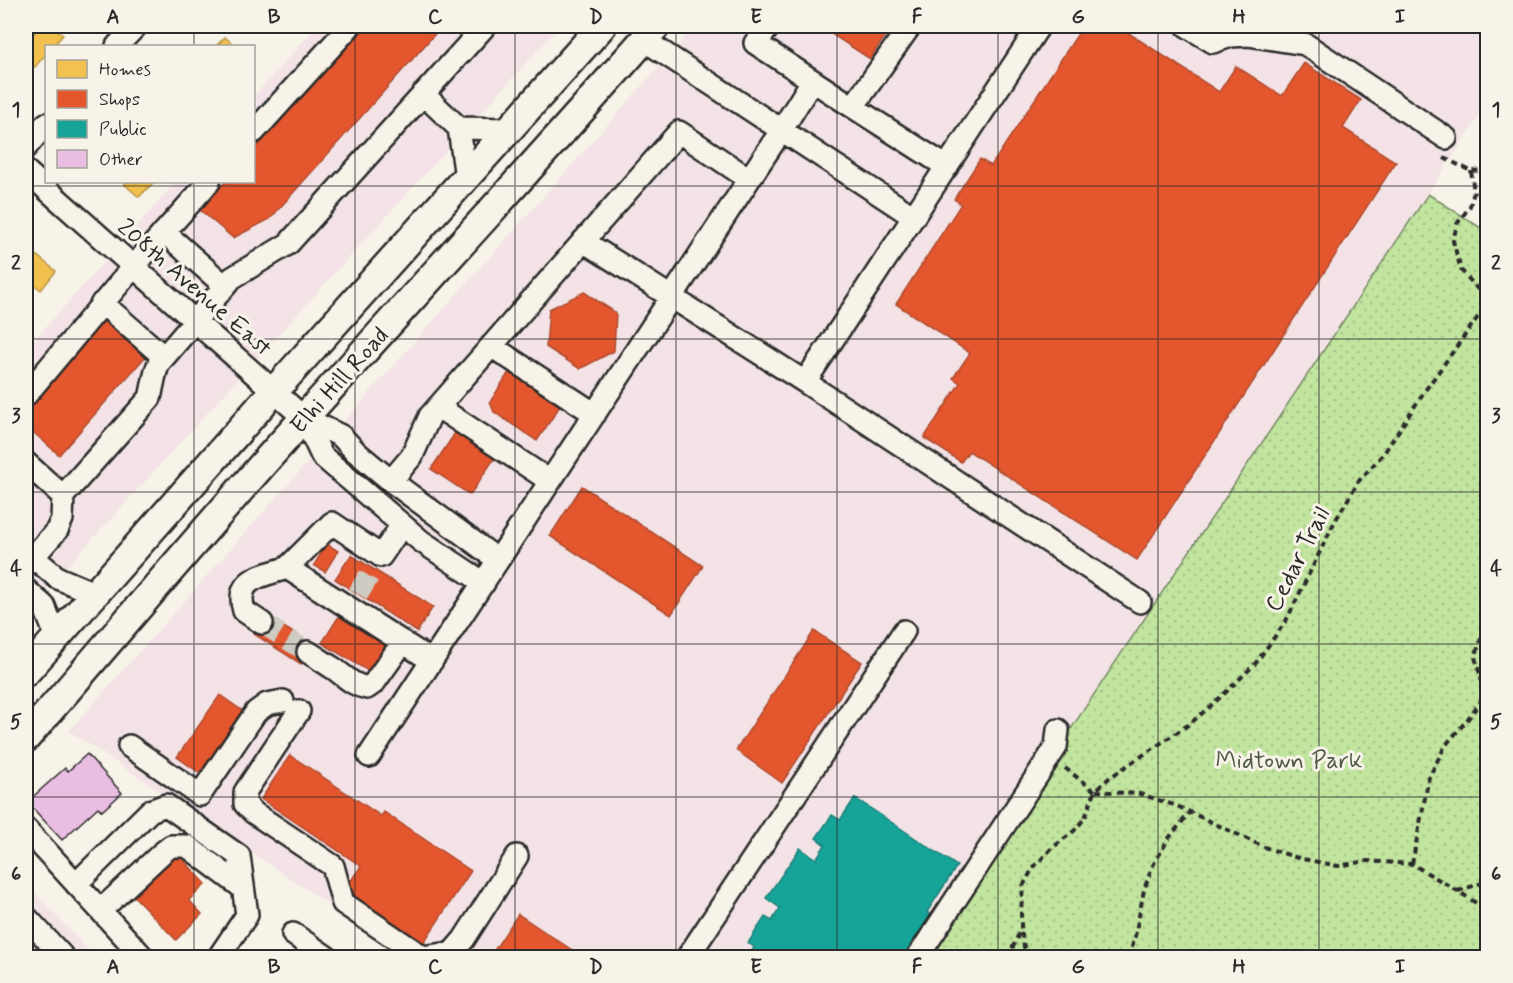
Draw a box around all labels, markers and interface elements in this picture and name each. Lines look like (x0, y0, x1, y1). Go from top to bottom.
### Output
text: A (106, 4, 120, 31)
text: B (268, 4, 281, 31)
text: C (428, 4, 443, 31)
text: D (589, 4, 603, 31)
text: E (750, 4, 762, 31)
text: F (912, 4, 923, 31)
text: G (1071, 4, 1085, 31)
text: H (1232, 4, 1246, 31)
text: I (1395, 4, 1405, 31)
legend (45, 45, 255, 183)
text: Homes (99, 58, 151, 82)
text: Shops (99, 88, 140, 112)
text: 1 (12, 97, 20, 124)
text: 1 (1492, 97, 1500, 124)
text: Public (99, 118, 147, 142)
text: Other (99, 148, 143, 172)
street label: 208th Avenue East (110, 213, 278, 364)
text: 2 (11, 250, 21, 277)
text: 2 (1491, 250, 1501, 277)
street label: Elhi Hill Road (284, 321, 396, 441)
text: 3 (11, 403, 21, 430)
text: 3 (1491, 403, 1501, 430)
street label: Cedar Trail (1259, 502, 1338, 617)
text: 4 (10, 556, 22, 583)
text: 4 (1490, 556, 1502, 583)
text: 5 (10, 709, 22, 736)
text: 5 (1490, 709, 1502, 736)
park label: Midtown Park (1216, 746, 1362, 777)
text: 6 (11, 861, 21, 888)
text: 6 (1491, 861, 1501, 888)
text: A (106, 954, 120, 981)
text: B (268, 954, 281, 981)
text: C (428, 954, 443, 981)
text: D (589, 954, 603, 981)
text: E (750, 954, 762, 981)
text: F (912, 954, 923, 981)
text: G (1071, 954, 1085, 981)
text: H (1232, 954, 1246, 981)
text: I (1395, 954, 1405, 981)

